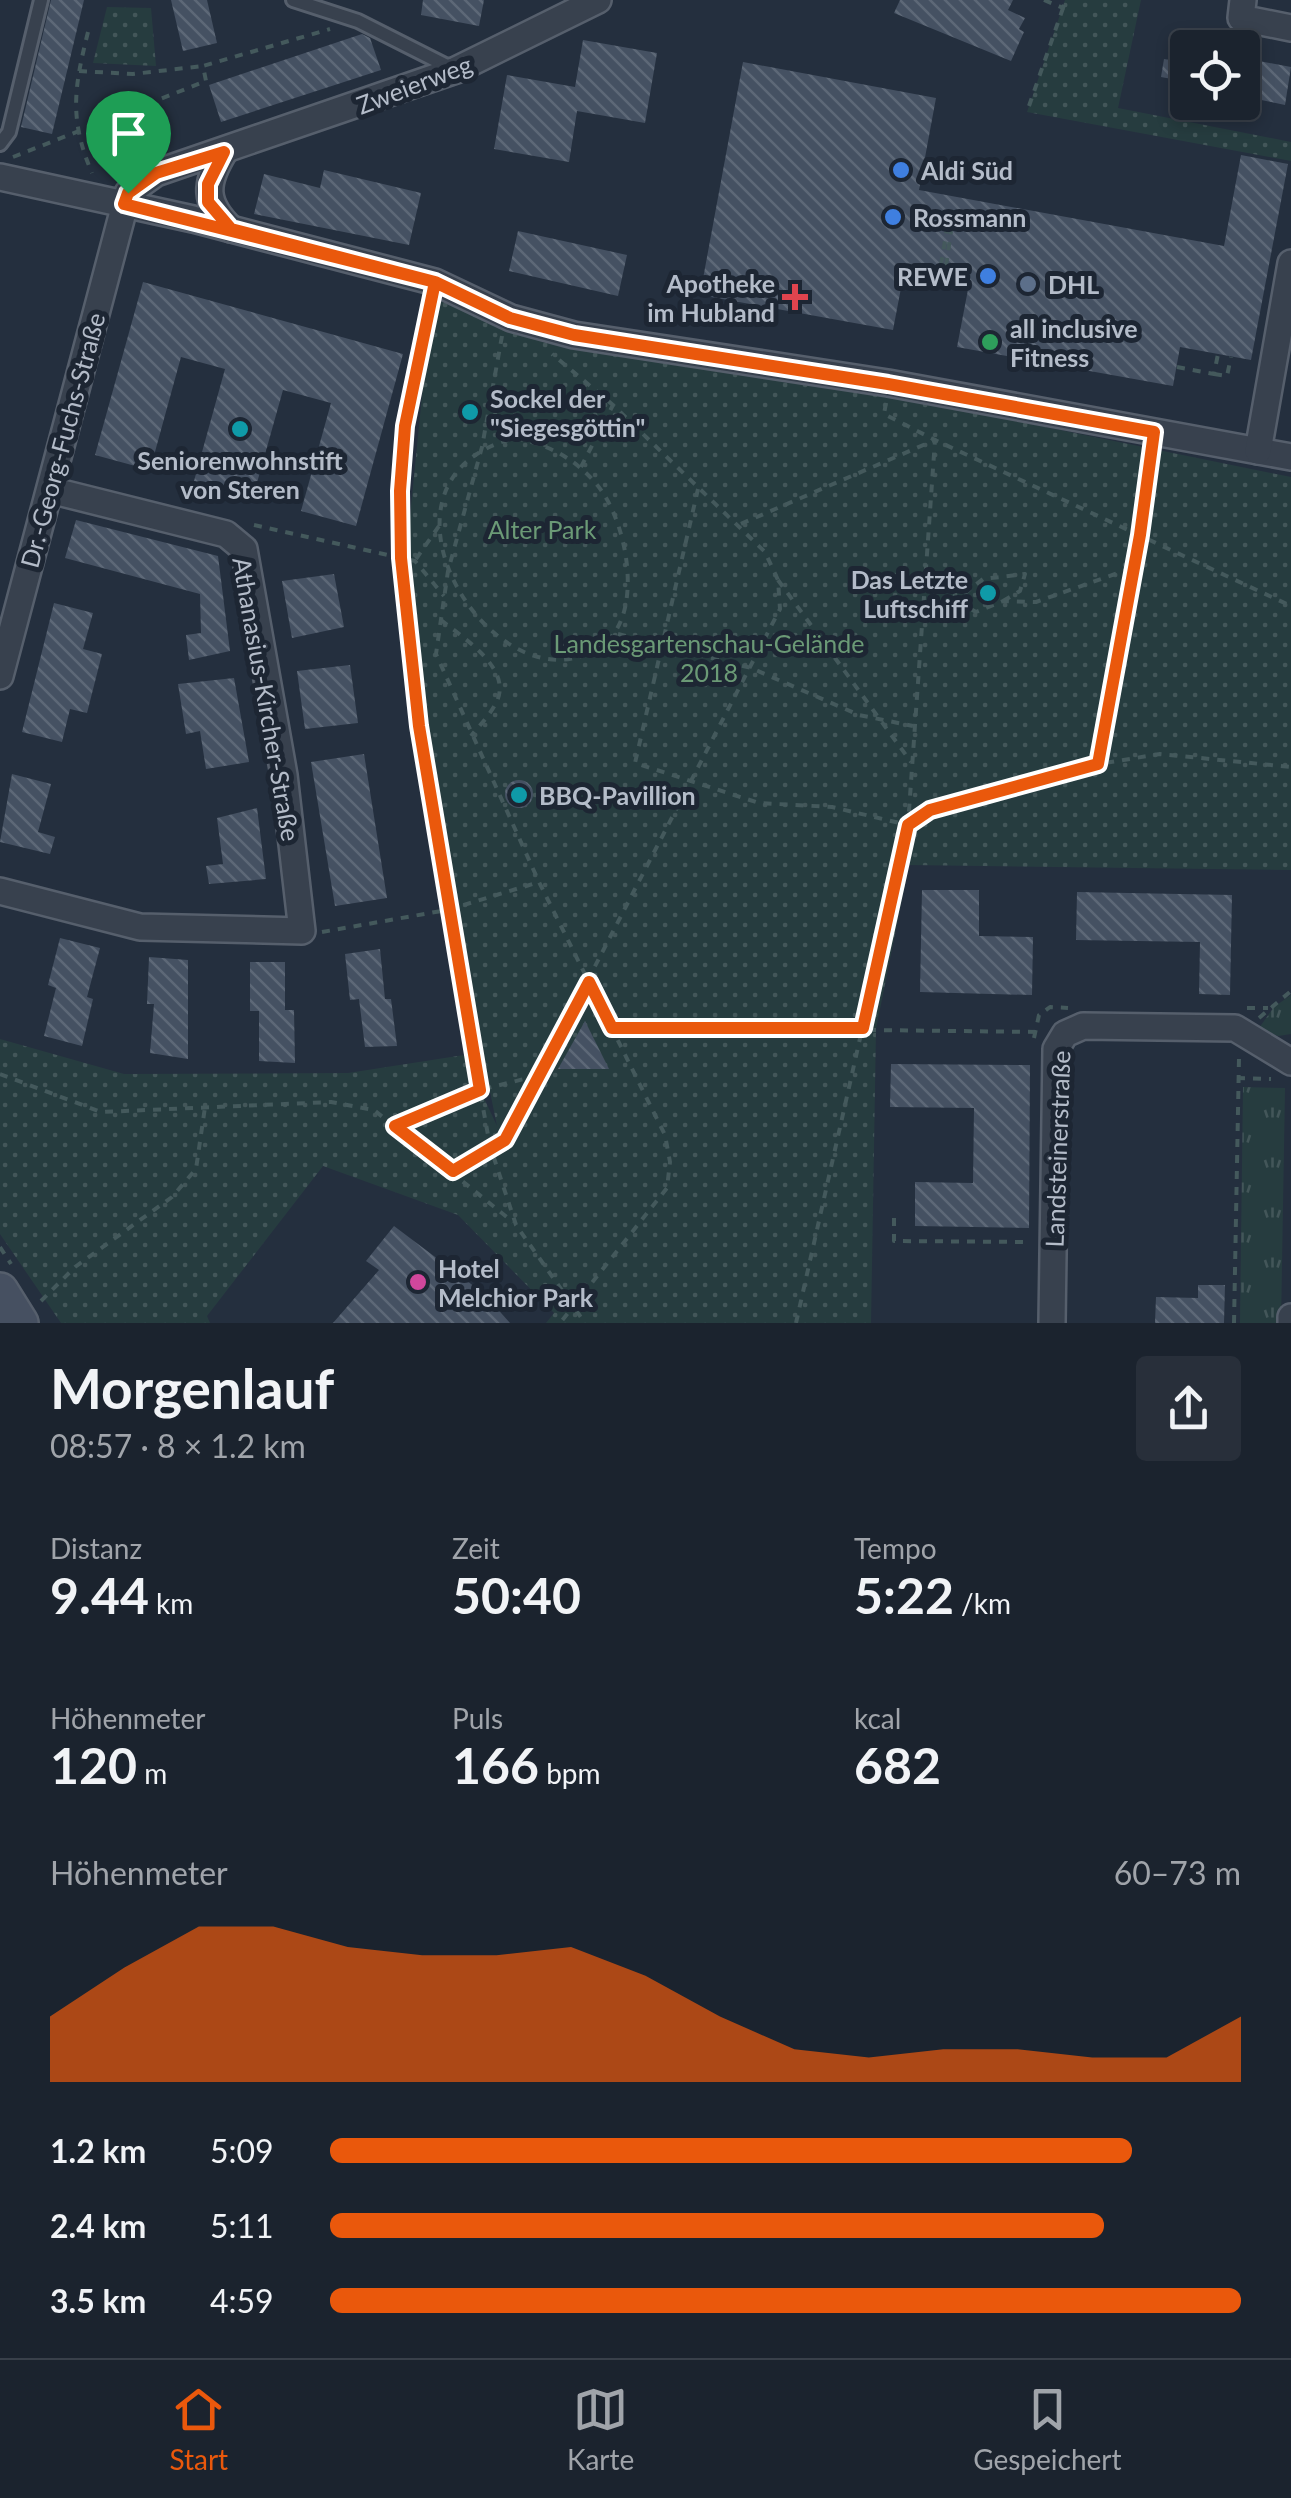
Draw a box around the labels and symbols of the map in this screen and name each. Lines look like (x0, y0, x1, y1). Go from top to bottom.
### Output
street label: Zweierweg (352, 48, 476, 120)
pin (86, 91, 171, 194)
place label: Aldi Süd (920, 155, 1013, 185)
marker: Aldi Süd (890, 159, 912, 181)
place label: Rossmann (913, 202, 1026, 232)
marker: Rossmann (882, 206, 904, 228)
place label: REWE (897, 261, 968, 291)
marker: REWE (977, 265, 999, 287)
place label: Apotheke im Hubland (647, 268, 775, 327)
place label: DHL (1048, 269, 1099, 299)
marker: DHL (1017, 273, 1039, 295)
marker: Apotheke im Hubland (784, 286, 806, 308)
street label: Dr.-Georg-Fuchs-Straße (14, 309, 110, 571)
place label: all inclusive Fitness (1010, 313, 1138, 372)
marker: all inclusive Fitness (979, 331, 1001, 353)
place label: Sockel der "Siegesgöttin" (490, 383, 645, 442)
marker: Sockel der "Siegesgöttin" (459, 401, 481, 423)
marker: Seniorenwohnstift von Steren (229, 418, 251, 440)
place label: Seniorenwohnstift von Steren (137, 445, 343, 504)
park label: Alter Park (488, 514, 597, 544)
street label: Athanasius-Kircher-Straße (227, 555, 307, 843)
place label: Das Letzte Luftschiff (851, 564, 968, 623)
marker: Das Letzte Luftschiff (977, 582, 999, 604)
park label: Landesgartenschau-Gelände 2018 (554, 628, 864, 687)
place label: BBQ-Pavillion (539, 780, 696, 810)
marker: BBQ-Pavillion (508, 784, 530, 806)
street label: Landsteinerstraße (1039, 1050, 1075, 1248)
place label: Hotel Melchior Park (438, 1253, 594, 1312)
marker: Hotel Melchior Park (407, 1271, 429, 1293)

